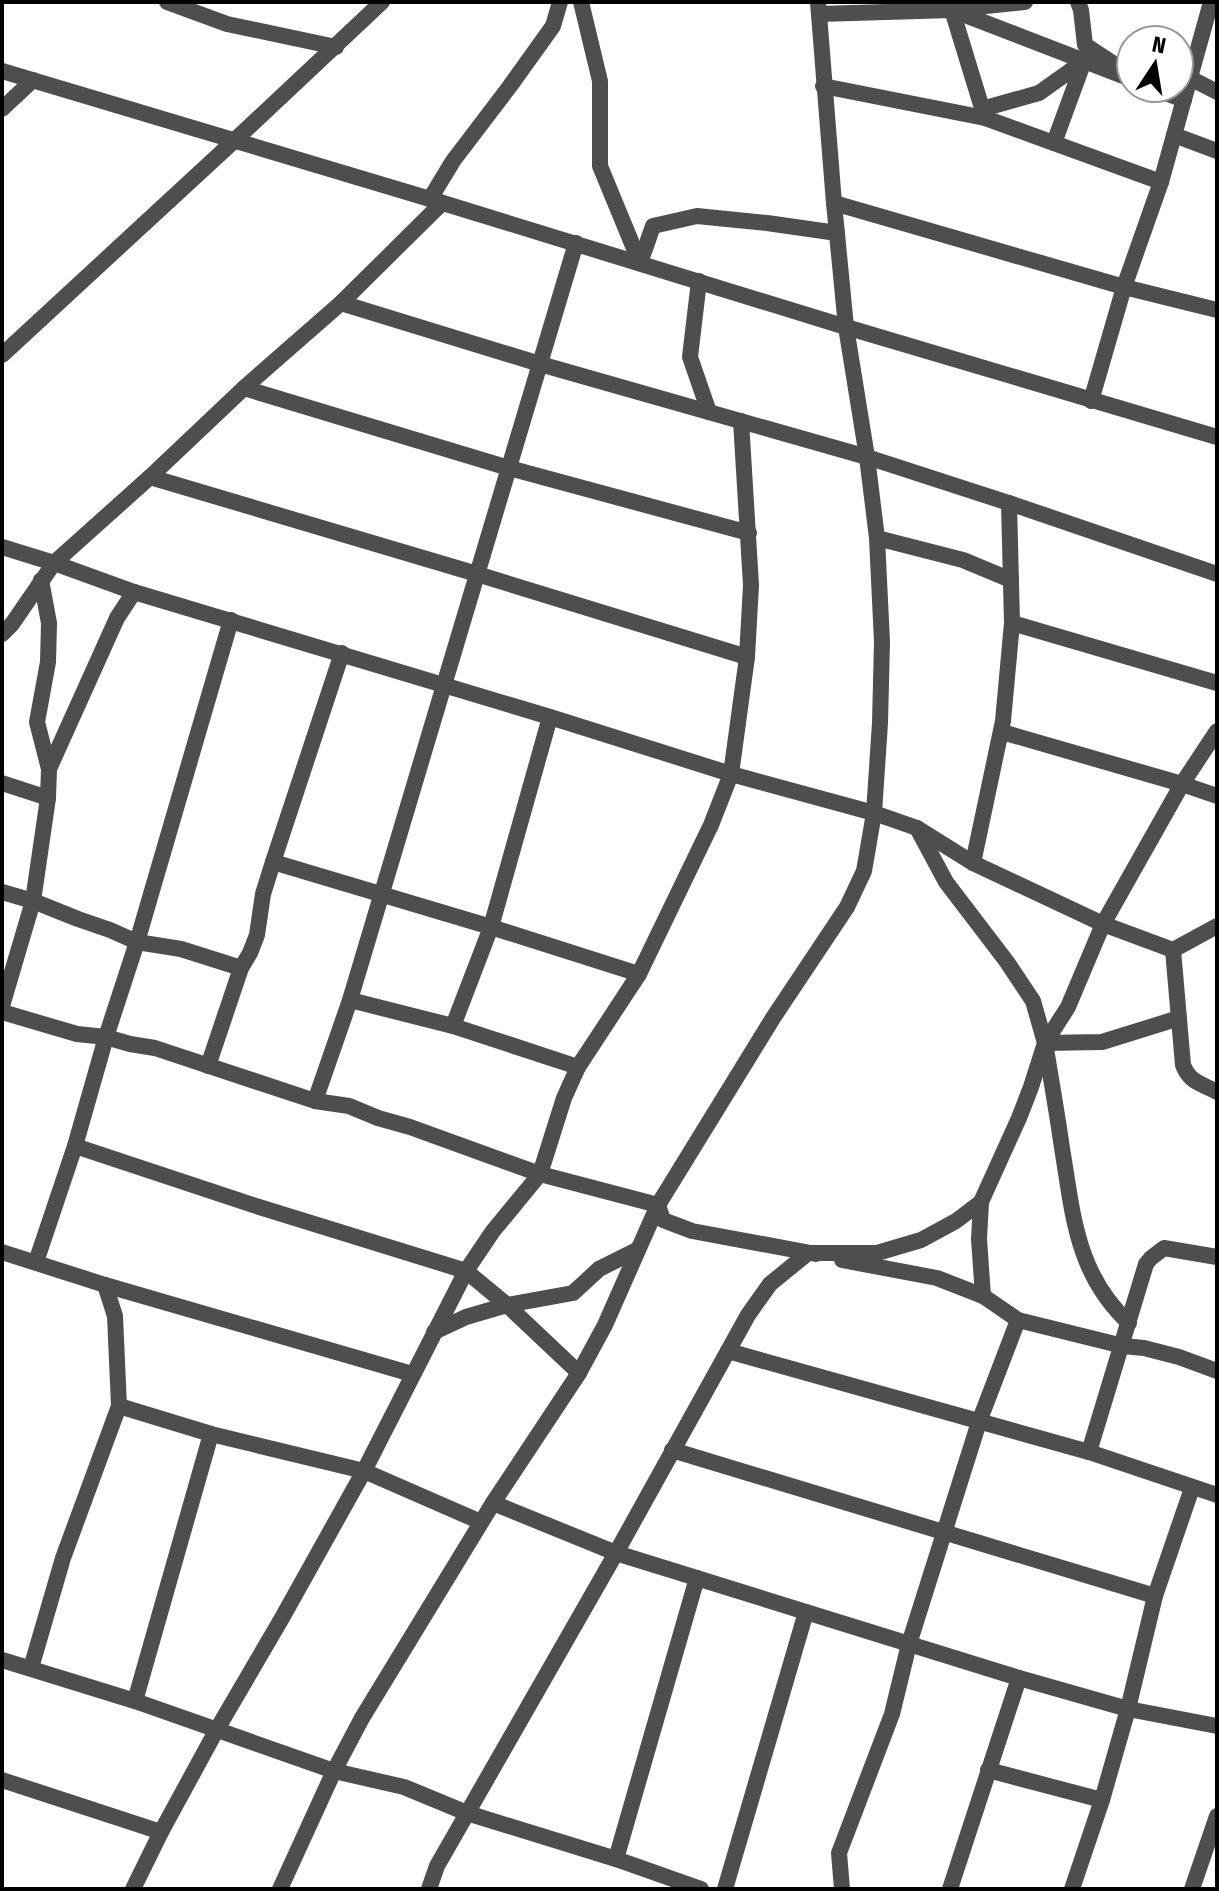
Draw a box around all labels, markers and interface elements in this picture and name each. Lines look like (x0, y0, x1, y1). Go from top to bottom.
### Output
north arrow (1115, 24, 1195, 104)
text: N (1150, 30, 1168, 60)

